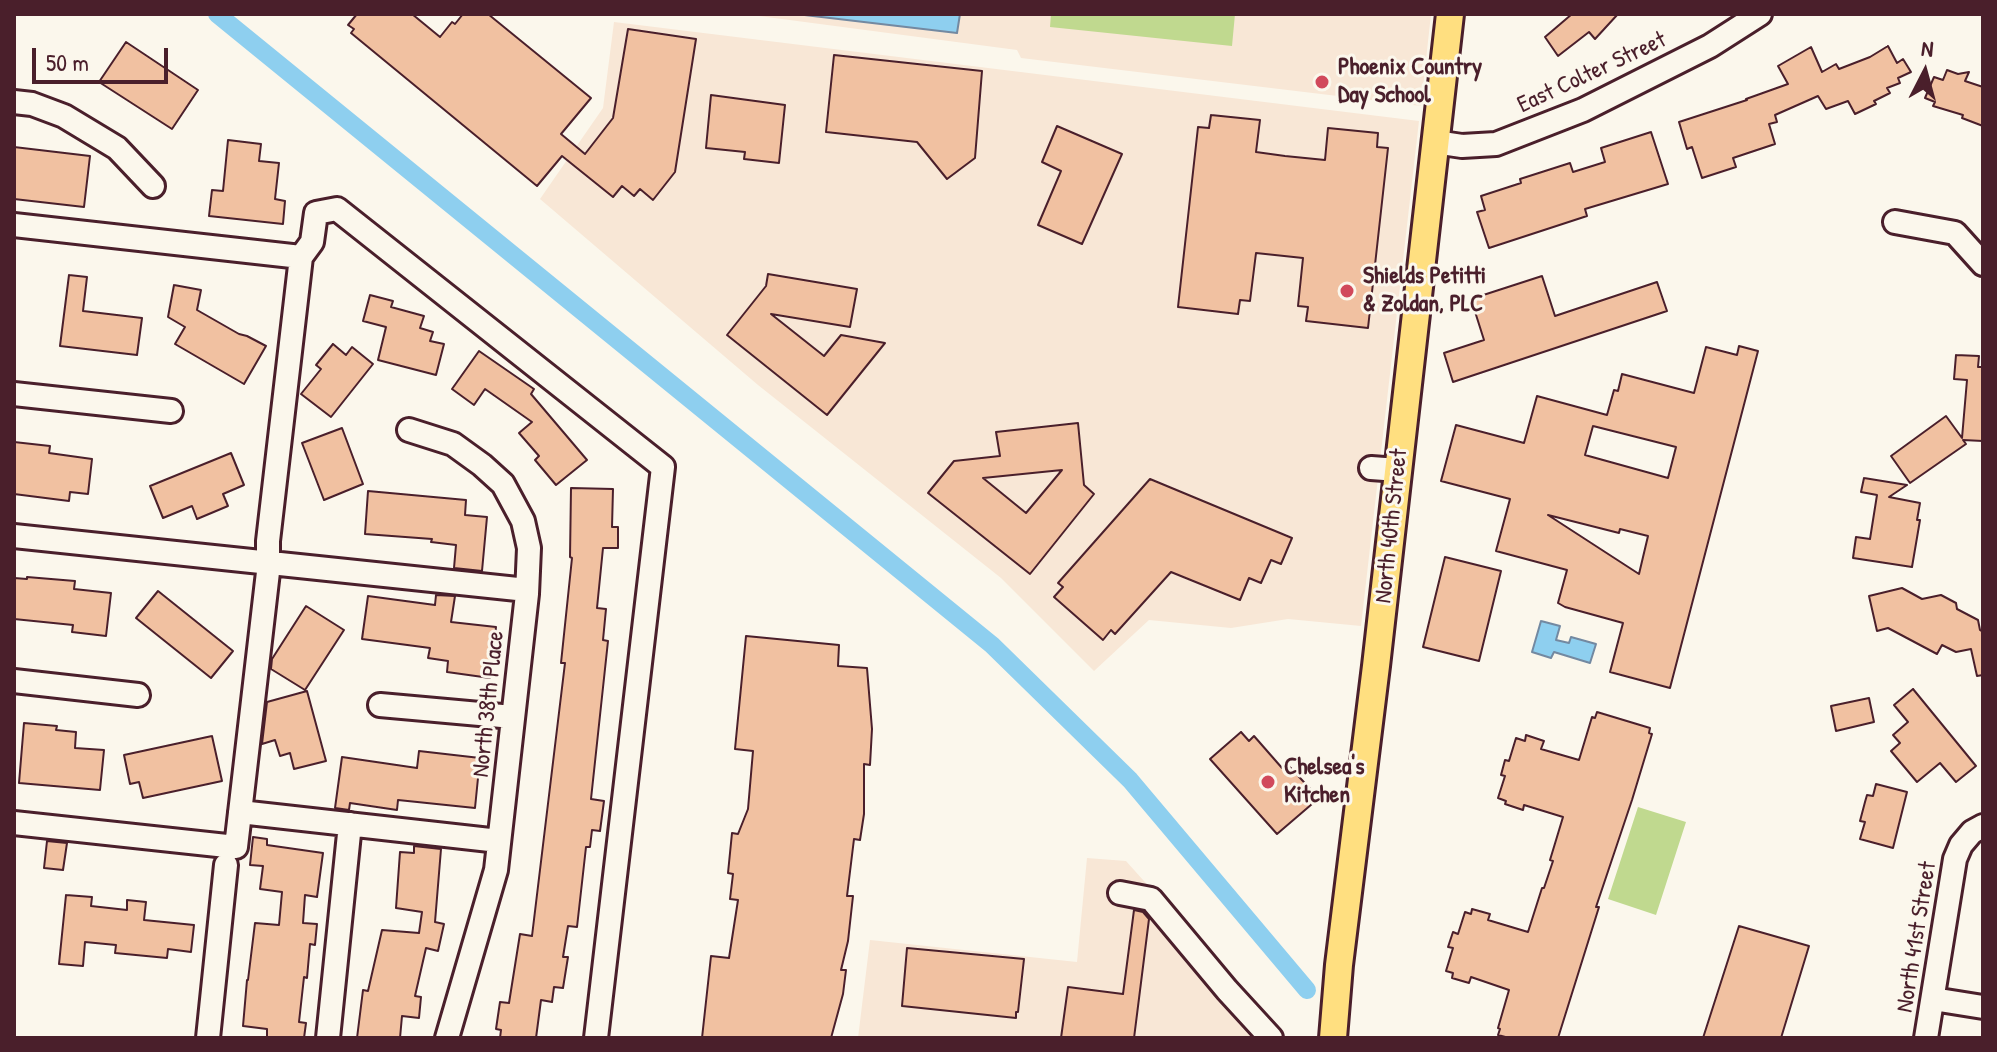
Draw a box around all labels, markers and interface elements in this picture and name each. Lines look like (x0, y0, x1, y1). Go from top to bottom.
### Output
street label: East Colter Street (1513, 26, 1671, 120)
scale bar (36, 32, 172, 82)
north arrow (1885, 32, 1965, 112)
text: N (1920, 33, 1935, 64)
text: 50 m (46, 46, 89, 78)
place label: Phoenix Country Day School (1338, 54, 1482, 110)
marker: Phoenix Country Day School (1313, 73, 1331, 91)
place label: Shields Petitti & Zoldan, PLC (1363, 263, 1486, 319)
marker: Shields Petitti & Zoldan, PLC (1338, 282, 1356, 300)
street label: North 40th Street (1370, 447, 1414, 605)
street label: North 38th Place (467, 630, 511, 778)
place label: Chelsea's Kitchen (1284, 754, 1365, 810)
marker: Chelsea's Kitchen (1259, 773, 1277, 791)
street label: North 41st Street (1891, 860, 1943, 1014)

